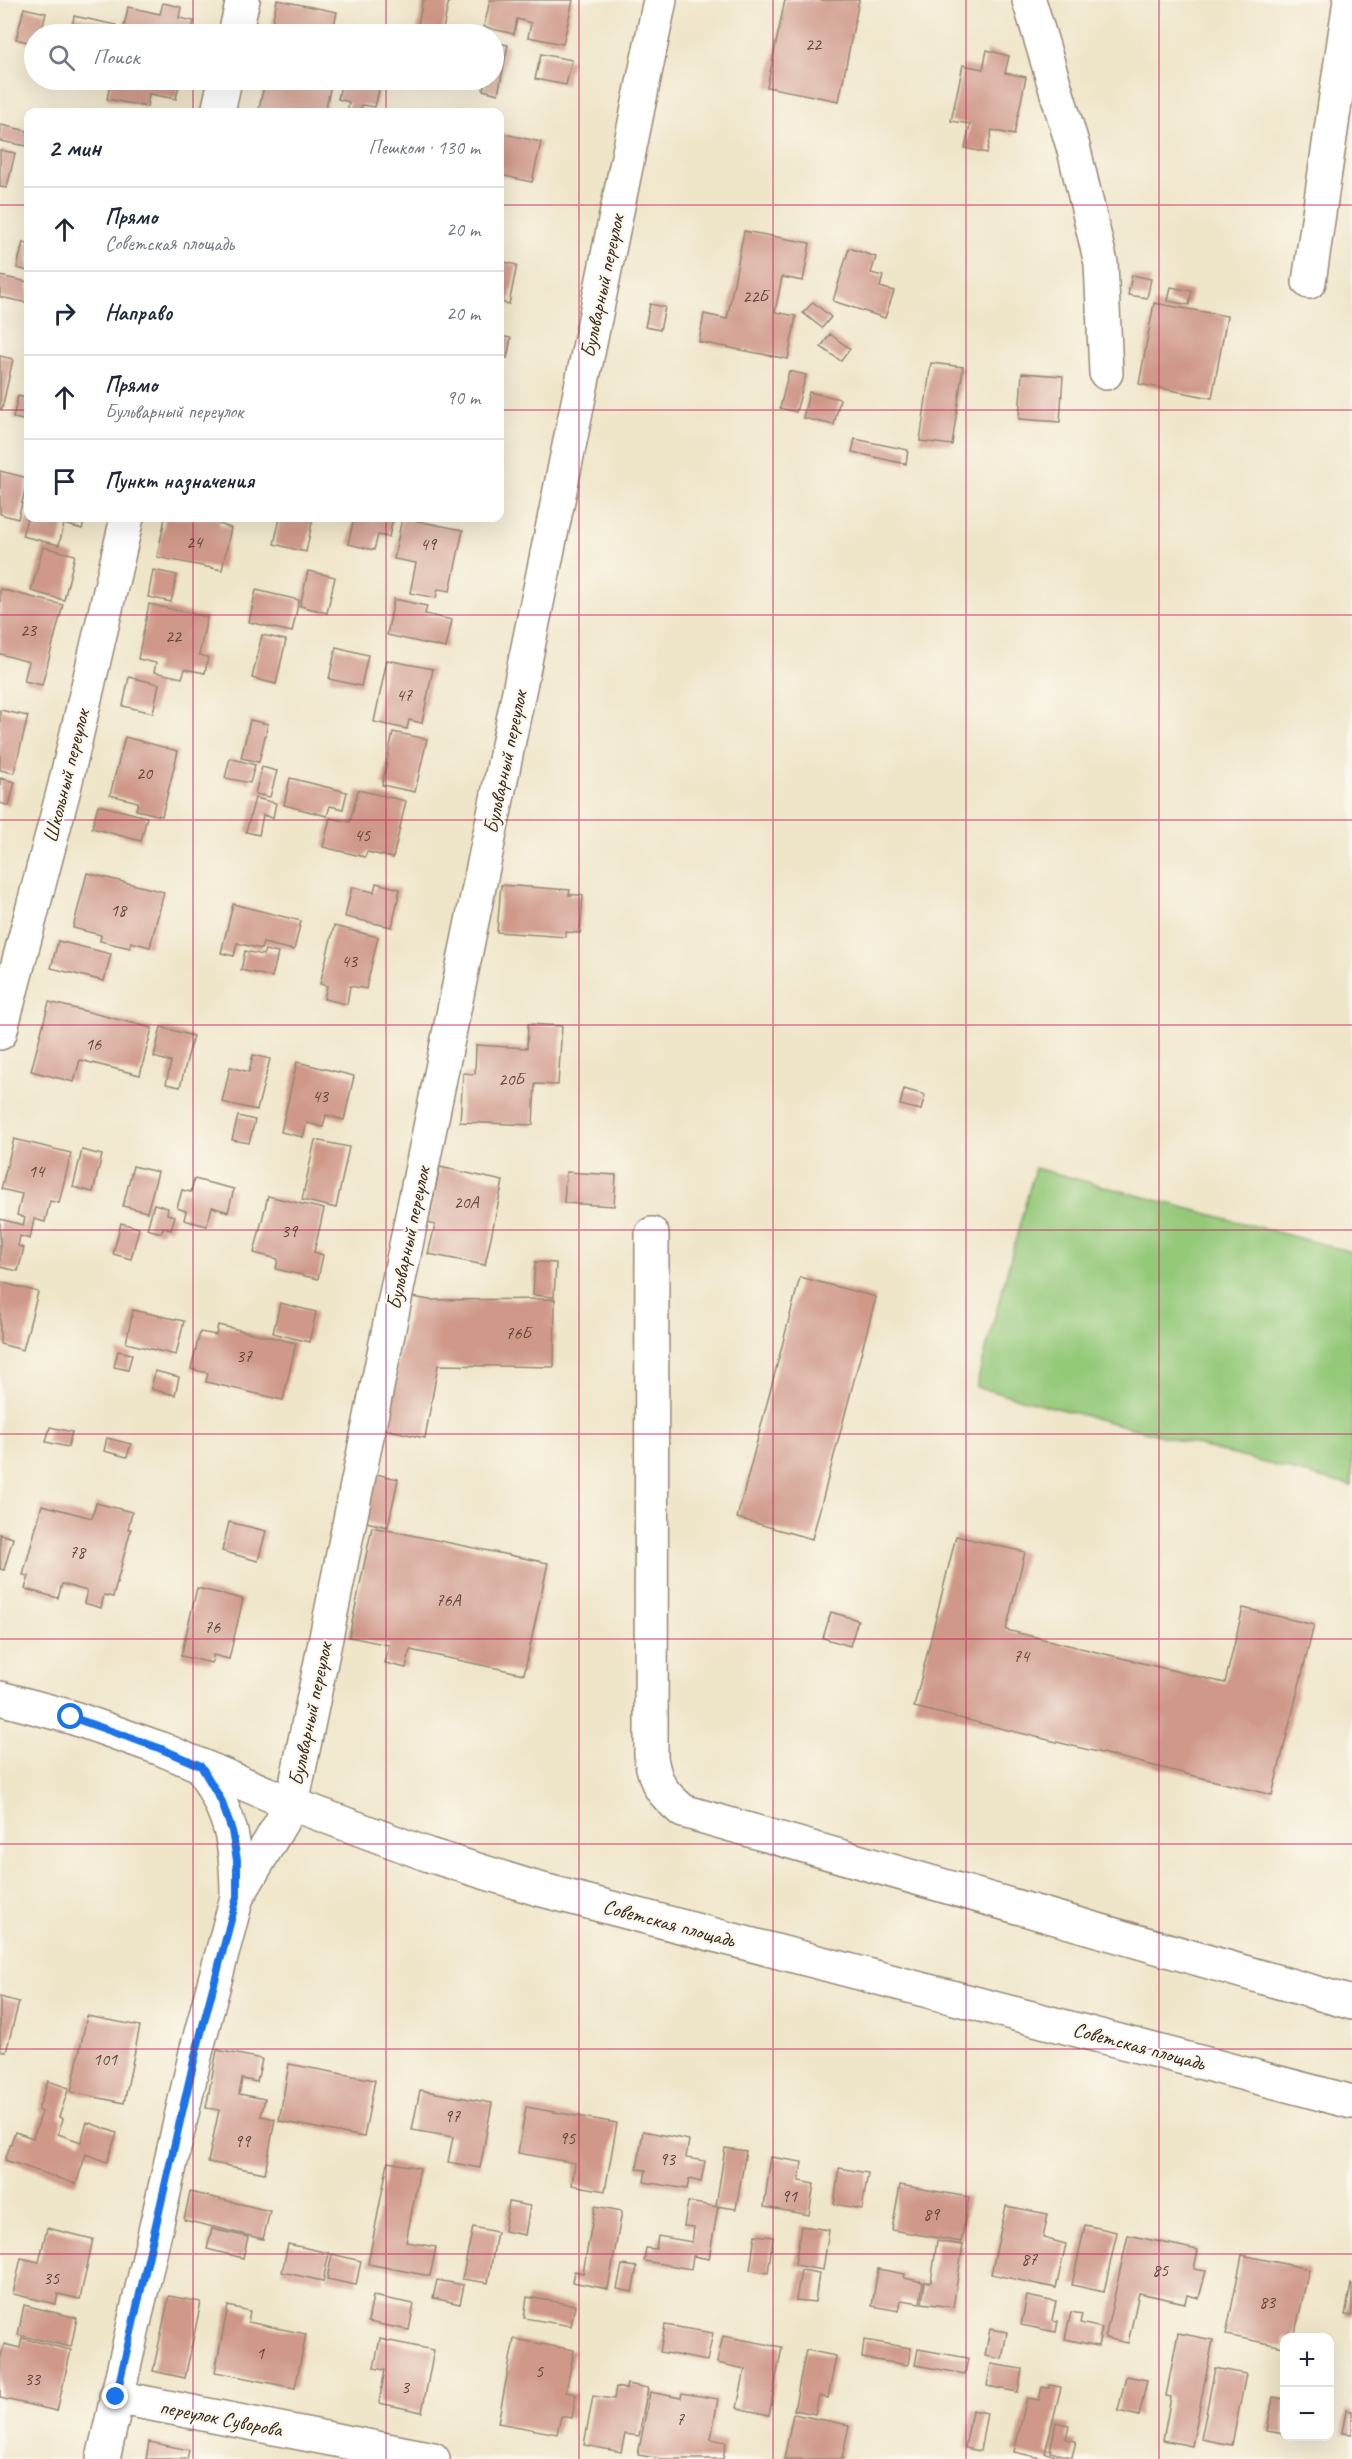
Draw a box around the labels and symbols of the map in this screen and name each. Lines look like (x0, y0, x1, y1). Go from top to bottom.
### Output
house number: 22 (805, 33, 823, 55)
street label: Бульварный переулок (574, 210, 630, 360)
house number: 22Б (742, 285, 771, 307)
house number: 24 (186, 531, 204, 553)
house number: 49 (420, 533, 438, 555)
house number: 23 (20, 619, 38, 641)
house number: 22 (165, 625, 183, 647)
house number: 47 (396, 684, 413, 706)
street label: Бульварный переулок (477, 686, 533, 836)
street label: Школьный переулок (37, 705, 96, 845)
house number: 20 (136, 762, 154, 784)
house number: 45 (354, 824, 371, 846)
house number: 18 (110, 899, 128, 921)
house number: 43 (341, 950, 359, 972)
house number: 16 (85, 1033, 102, 1055)
house number: 20Б (498, 1068, 527, 1090)
house number: 43 (312, 1085, 330, 1107)
house number: 14 (28, 1160, 46, 1182)
street label: Бульварный переулок (380, 1162, 436, 1312)
house number: 20А (453, 1191, 480, 1213)
house number: 39 (281, 1220, 299, 1242)
house number: 76Б (505, 1322, 534, 1344)
house number: 37 (236, 1345, 253, 1367)
house number: 78 (69, 1541, 87, 1563)
house number: 76А (435, 1589, 462, 1611)
house number: 76 (204, 1616, 221, 1638)
street label: Бульварный переулок (282, 1638, 338, 1788)
house number: 74 (1013, 1645, 1031, 1667)
route start (57, 1703, 83, 1729)
street label: Советская площадь (600, 1893, 739, 1953)
street label: Советская площадь (1070, 2016, 1209, 2076)
house number: 101 (93, 2048, 118, 2070)
house number: 97 (444, 2105, 461, 2127)
house number: 95 (559, 2127, 576, 2149)
house number: 99 (234, 2130, 252, 2152)
house number: 93 (659, 2148, 677, 2170)
house number: 91 (781, 2185, 798, 2207)
house number: 89 (923, 2203, 941, 2225)
house number: 87 (1021, 2248, 1038, 2270)
house number: 85 (1152, 2259, 1169, 2281)
house number: 35 (43, 2267, 60, 2289)
house number: 83 (1259, 2291, 1277, 2313)
house number: 1 (256, 2342, 265, 2364)
house number: 5 (535, 2360, 544, 2382)
house number: 33 (24, 2368, 42, 2390)
house number: 3 (401, 2376, 411, 2398)
route end (102, 2383, 128, 2409)
street label: переулок Суворова (158, 2393, 286, 2443)
house number: 7 (676, 2408, 685, 2430)

